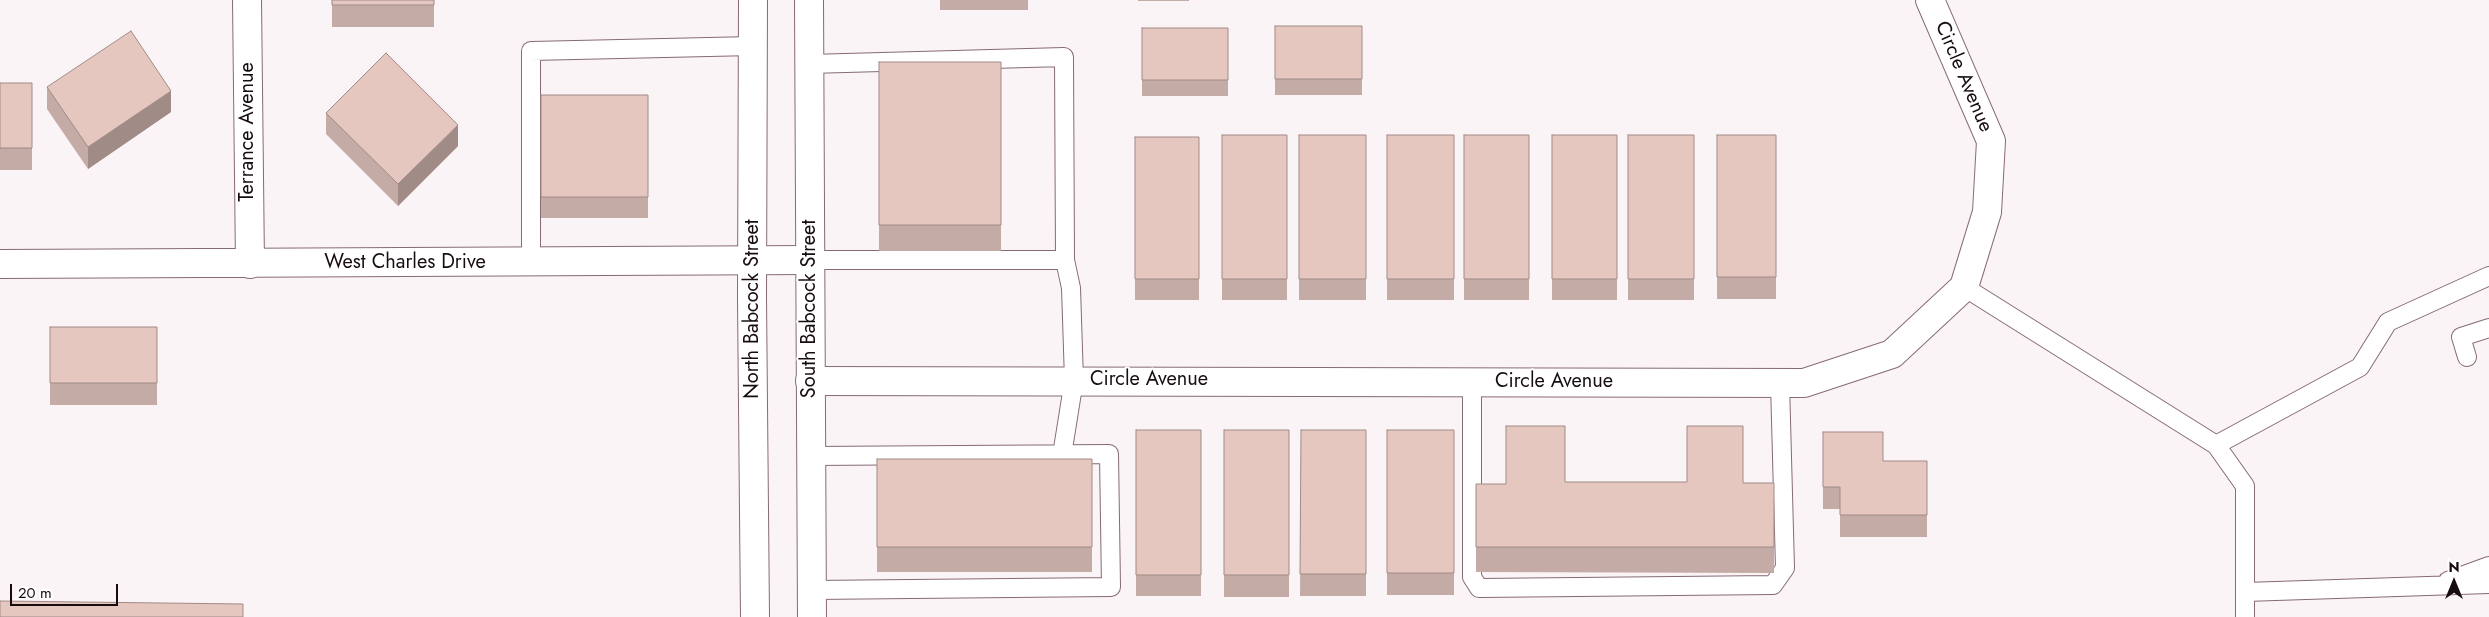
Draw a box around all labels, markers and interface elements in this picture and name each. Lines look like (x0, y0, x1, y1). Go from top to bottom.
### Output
street label: Circle Avenue (1929, 18, 1997, 136)
street label: Terrance Avenue (236, 62, 260, 202)
street label: North Babcock Street (741, 219, 765, 399)
street label: South Babcock Street (798, 220, 822, 398)
street label: West Charles Drive (324, 251, 486, 275)
street label: Circle Avenue (1090, 368, 1208, 392)
street label: Circle Avenue (1495, 370, 1613, 394)
north arrow (2429, 557, 2479, 607)
text: N (2448, 557, 2460, 577)
scale bar (12, 574, 120, 606)
text: 20 m (18, 582, 52, 604)

